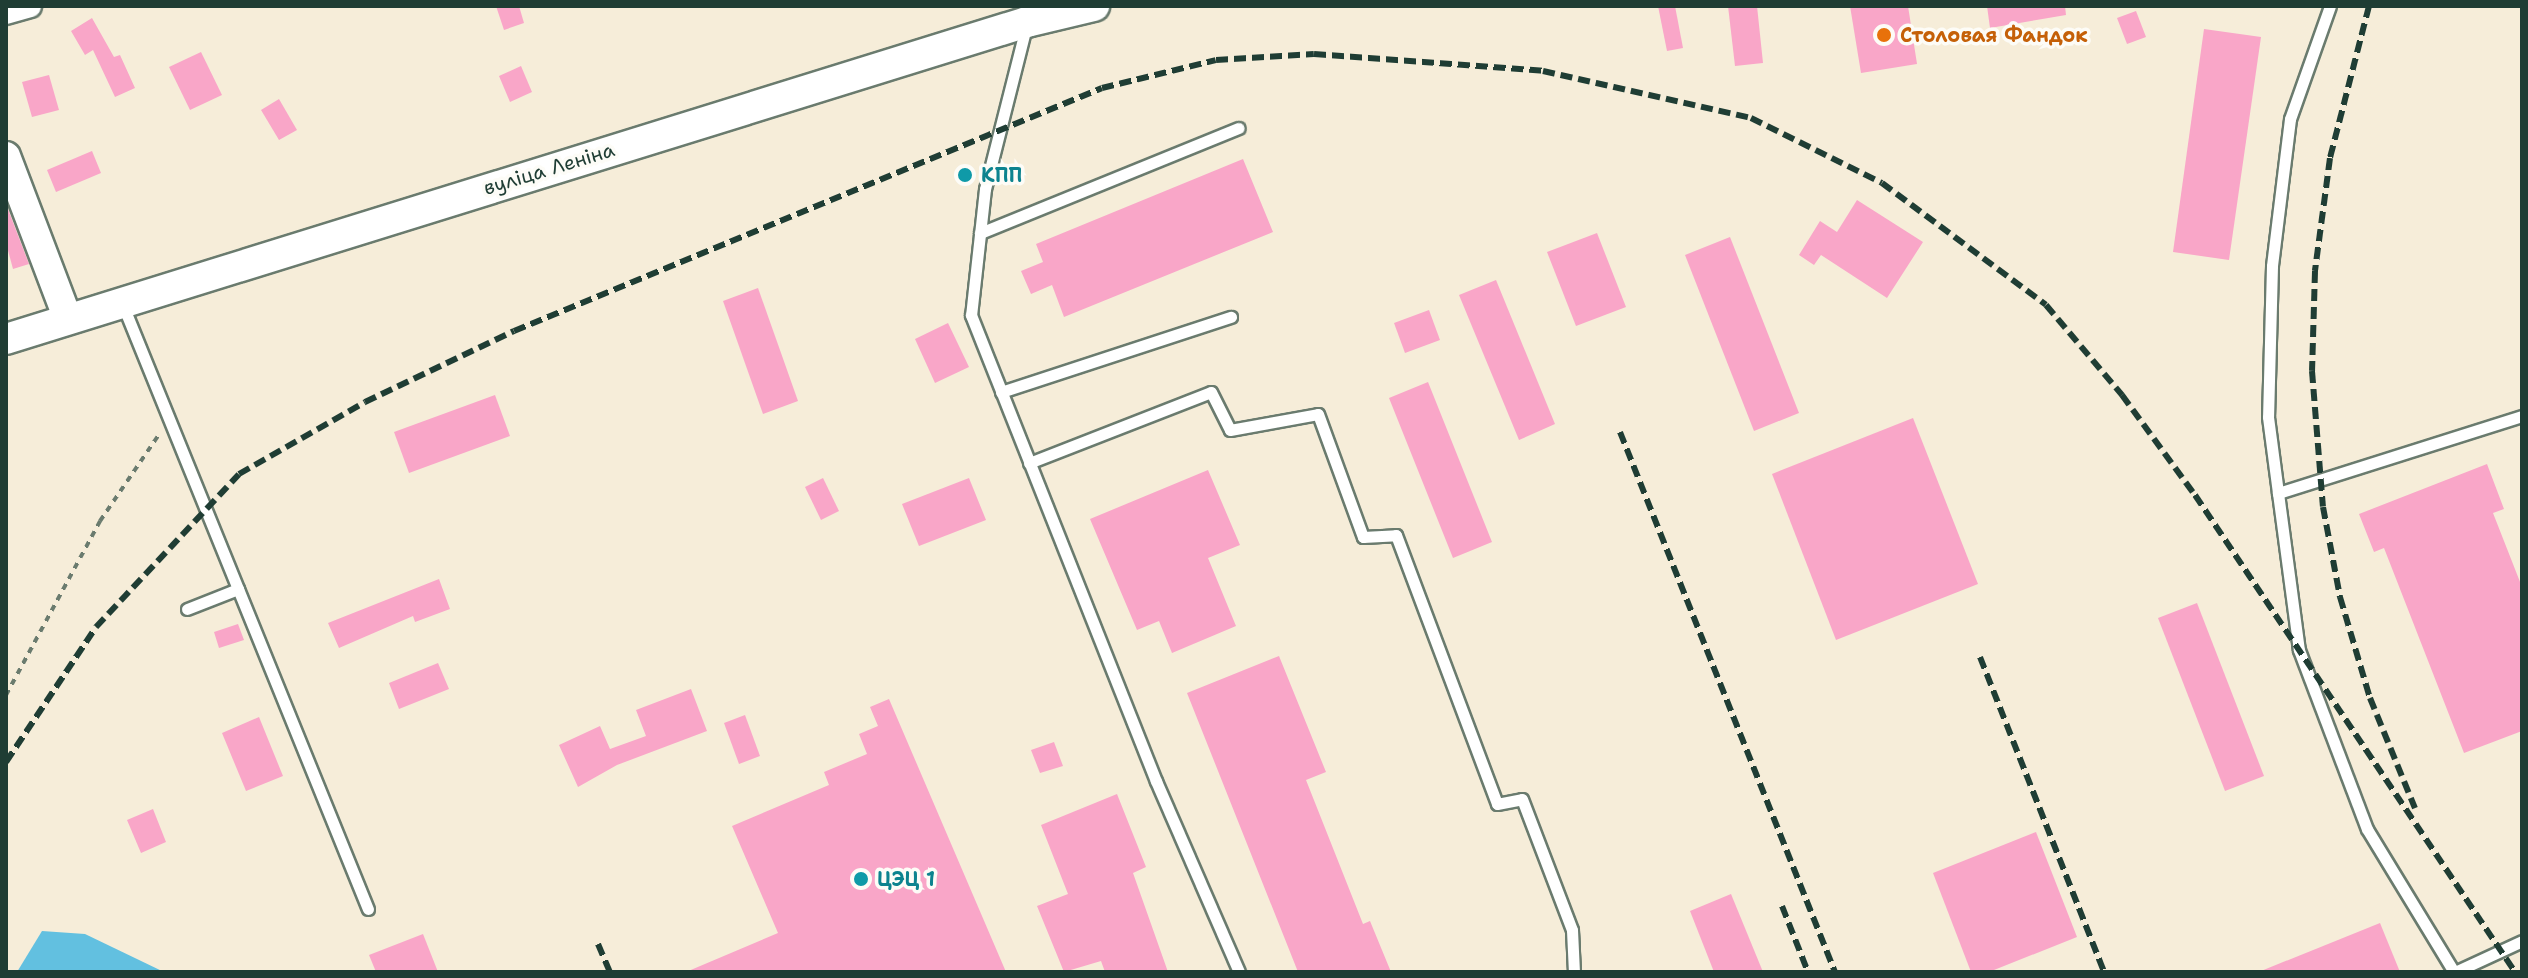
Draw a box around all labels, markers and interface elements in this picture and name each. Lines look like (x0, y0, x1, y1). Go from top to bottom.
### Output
place label: Столовая Фандок (1900, 23, 2088, 47)
marker: Столовая Фандок (1875, 26, 1893, 44)
street label: вуліца Леніна (481, 138, 617, 200)
place label: КПП (981, 163, 1022, 187)
marker: КПП (956, 166, 974, 184)
place label: ЦЭЦ 1 (877, 867, 935, 891)
marker: ЦЭЦ 1 (852, 870, 870, 888)

